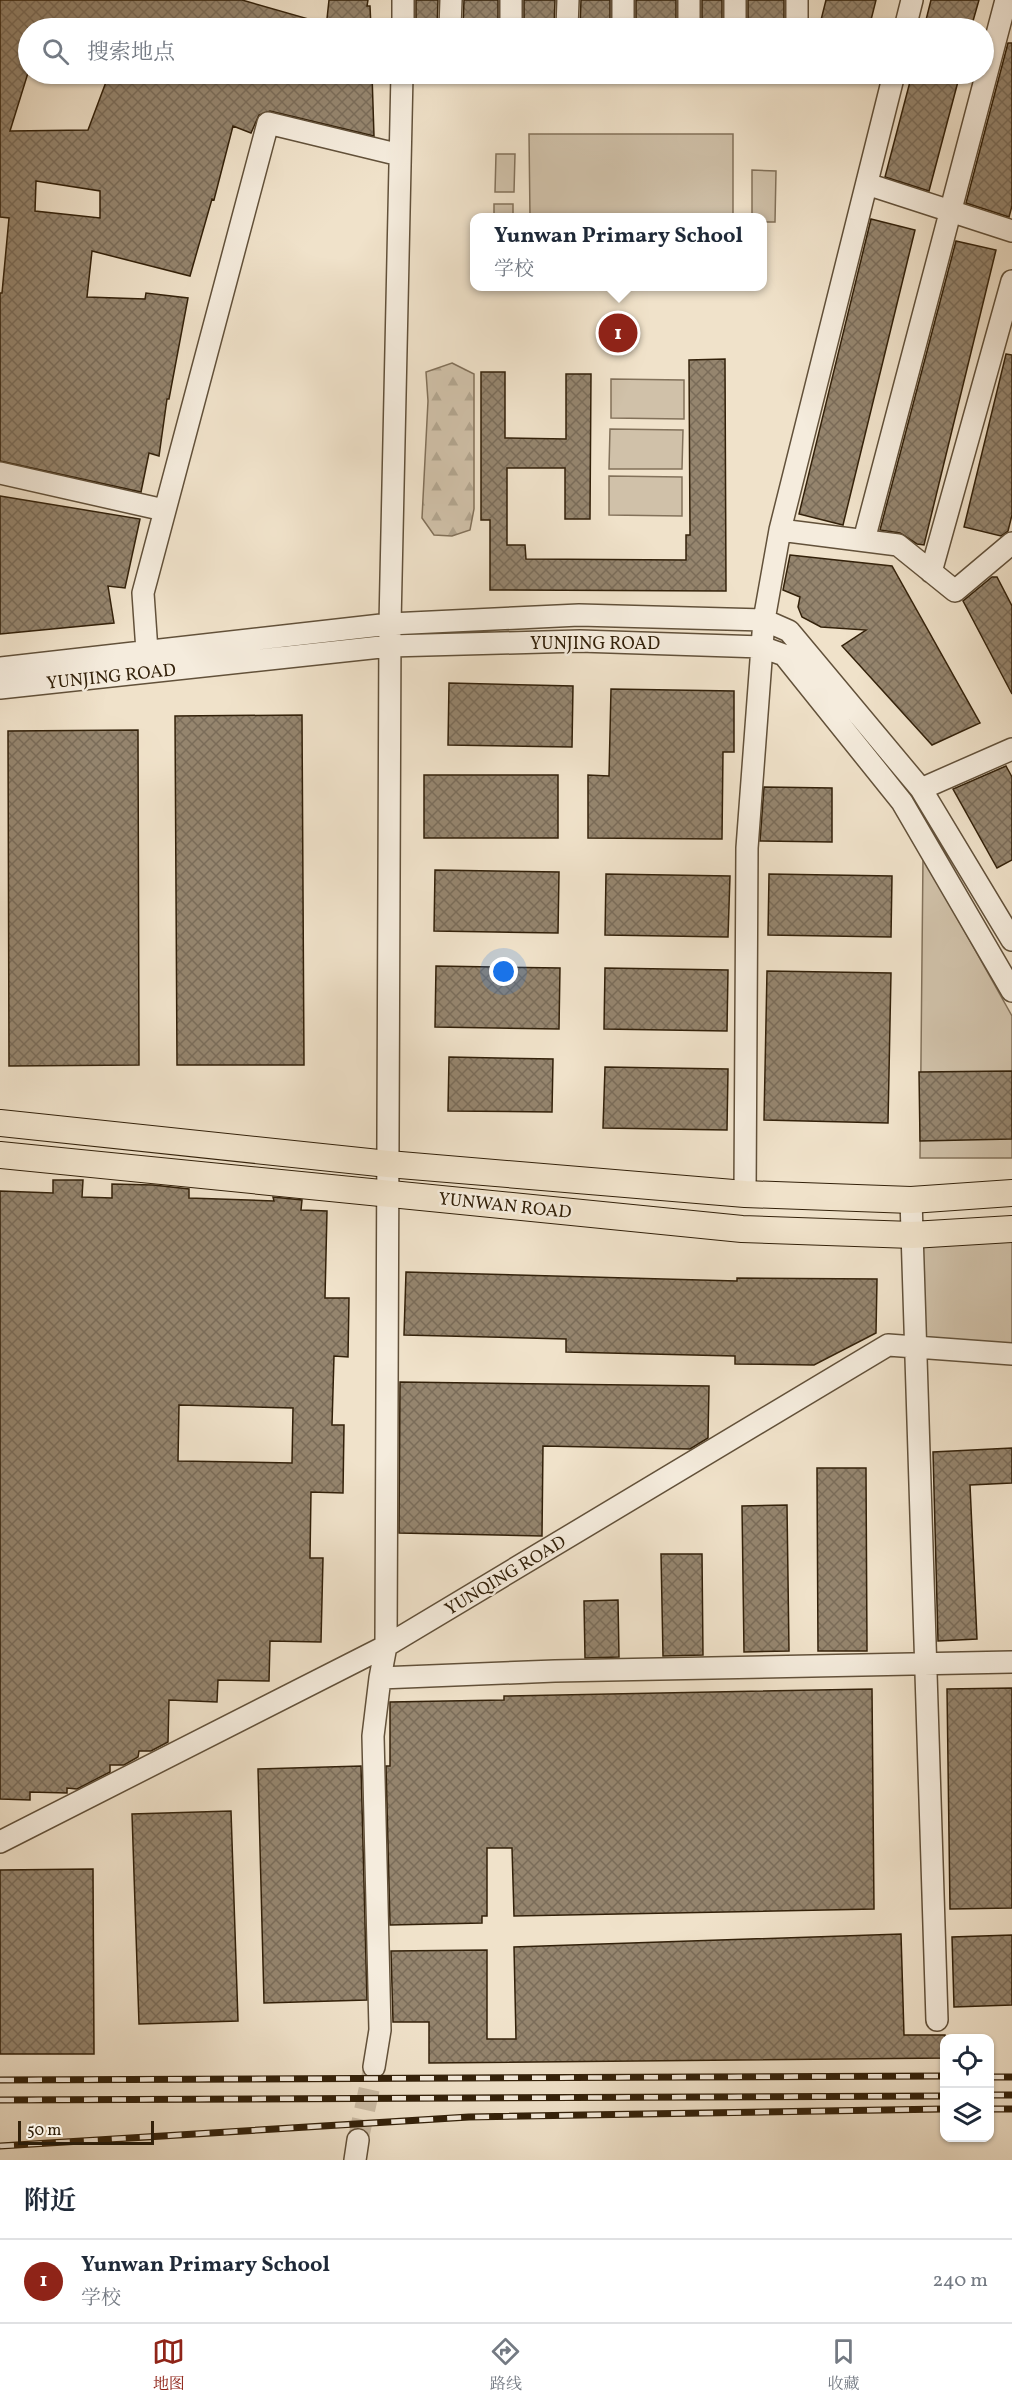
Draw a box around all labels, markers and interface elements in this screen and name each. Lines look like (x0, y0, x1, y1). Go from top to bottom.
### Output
search box (18, 18, 994, 84)
icon: search (39, 35, 72, 68)
text: 搜索地点 (87, 38, 175, 69)
popup (470, 213, 767, 291)
text: Yunwan Primary School (494, 221, 743, 252)
text: 学校 (494, 256, 534, 284)
pin: 1 (598, 310, 638, 356)
street label: YUNJING ROAD (530, 632, 660, 657)
street label: YUNJING ROAD (45, 658, 177, 697)
your location (489, 957, 518, 986)
street label: YUNWAN ROAD (437, 1187, 573, 1226)
street label: YUNQING ROAD (440, 1530, 571, 1622)
map controls (940, 2034, 994, 2142)
button: locate (940, 2034, 994, 2088)
button: layers (940, 2088, 994, 2142)
scale bar (18, 2118, 154, 2146)
text: 50 m (27, 2120, 61, 2142)
text: 附近 (24, 2184, 76, 2220)
text: Yunwan Primary School (81, 2250, 330, 2281)
text: 1 (39, 2267, 48, 2295)
text: 240 m (933, 2267, 988, 2295)
text: 学校 (81, 2285, 121, 2313)
tab: 地图 (152, 2335, 185, 2396)
tab: 路线 (489, 2335, 522, 2396)
tab: 收藏 (827, 2335, 860, 2396)

